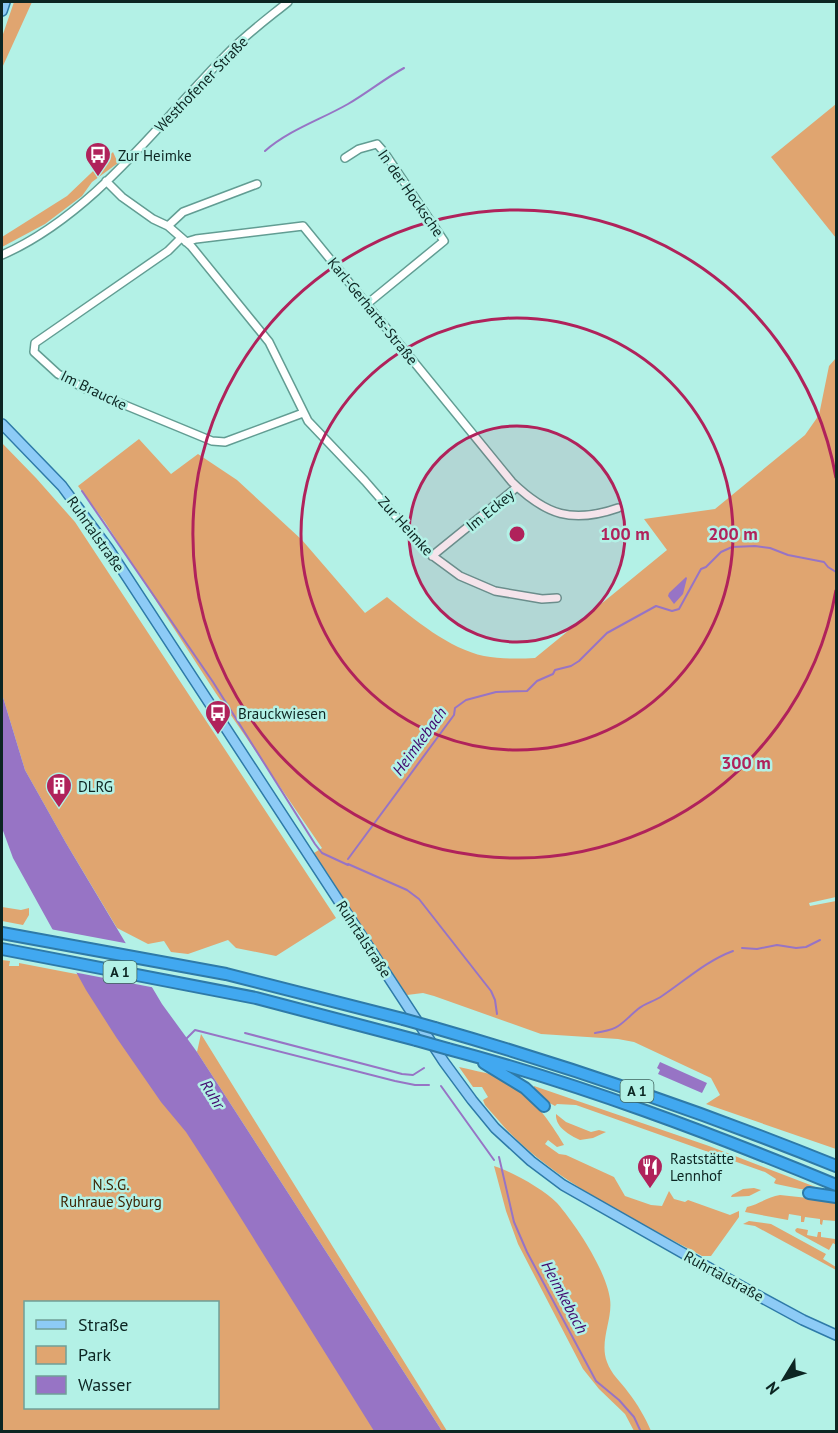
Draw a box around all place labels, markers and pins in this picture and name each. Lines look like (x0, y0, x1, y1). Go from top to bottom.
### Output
bus stop icon: Zur Heimke (83, 140, 113, 178)
place label: Zur Heimke (118, 146, 192, 165)
centre of rings (507, 524, 527, 544)
bus stop icon: Brauckwiesen (203, 698, 233, 736)
place label: Brauckwiesen (238, 704, 326, 723)
building icon: DLRG (44, 771, 74, 809)
place label: DLRG (78, 777, 113, 796)
place label: Raststätte Lennhof (670, 1149, 734, 1185)
restaurant icon: Raststätte Lennhof (635, 1152, 665, 1190)

